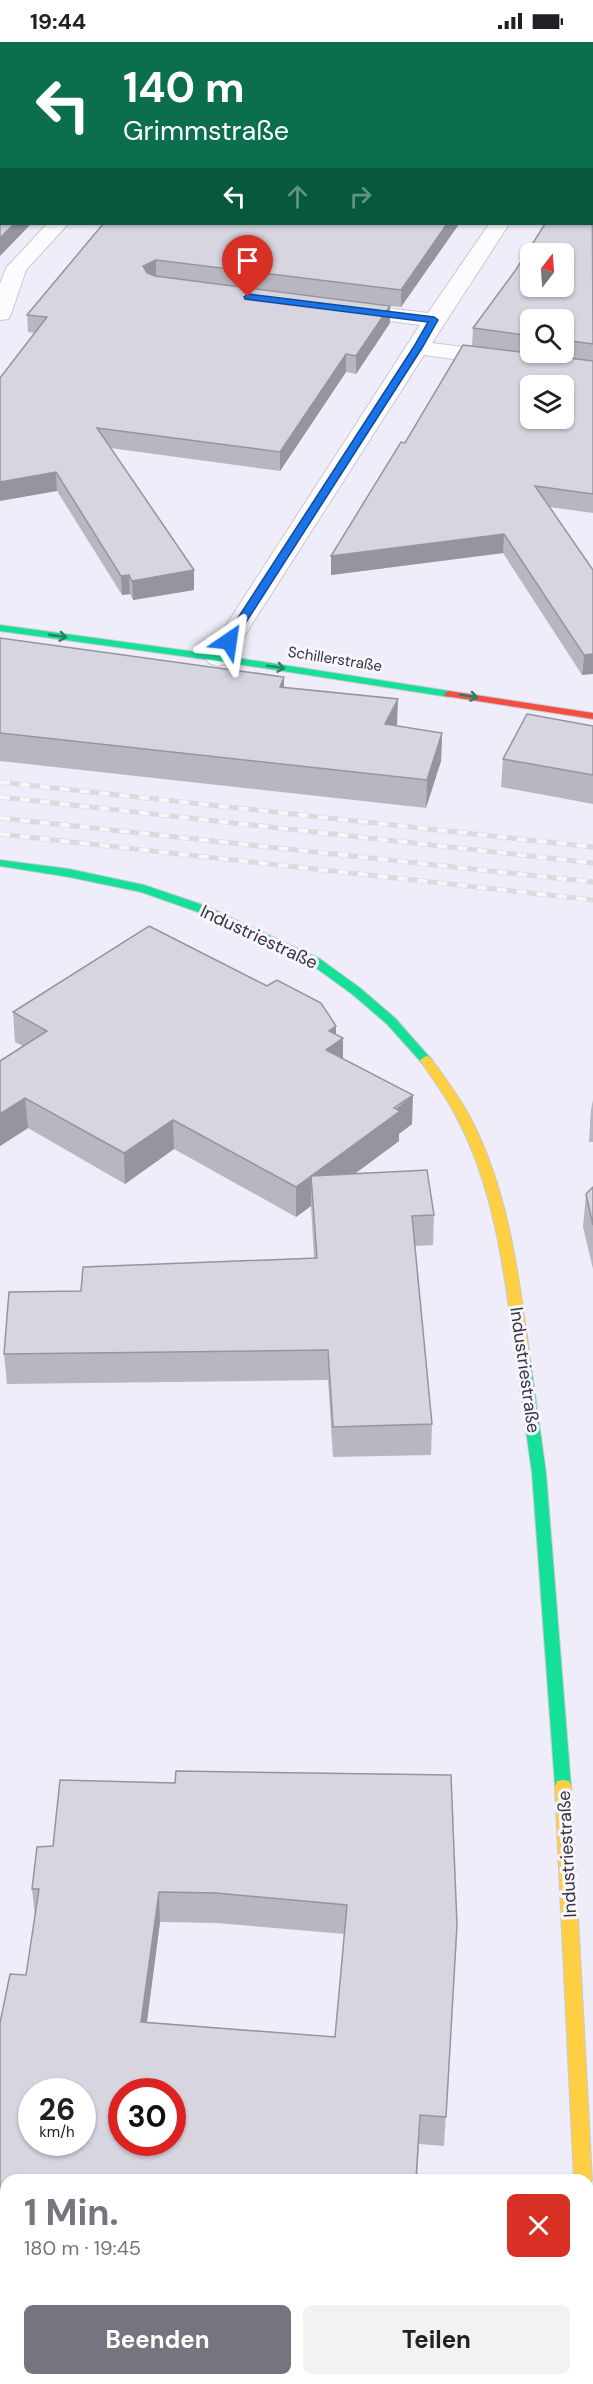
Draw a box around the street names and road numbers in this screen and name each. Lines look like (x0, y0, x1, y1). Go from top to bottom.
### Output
street label: Schillerstraße (286, 642, 384, 676)
street label: Industriestraße (196, 899, 322, 975)
street label: Industriestraße (504, 1305, 546, 1435)
street label: Industriestraße (552, 1790, 582, 1918)

